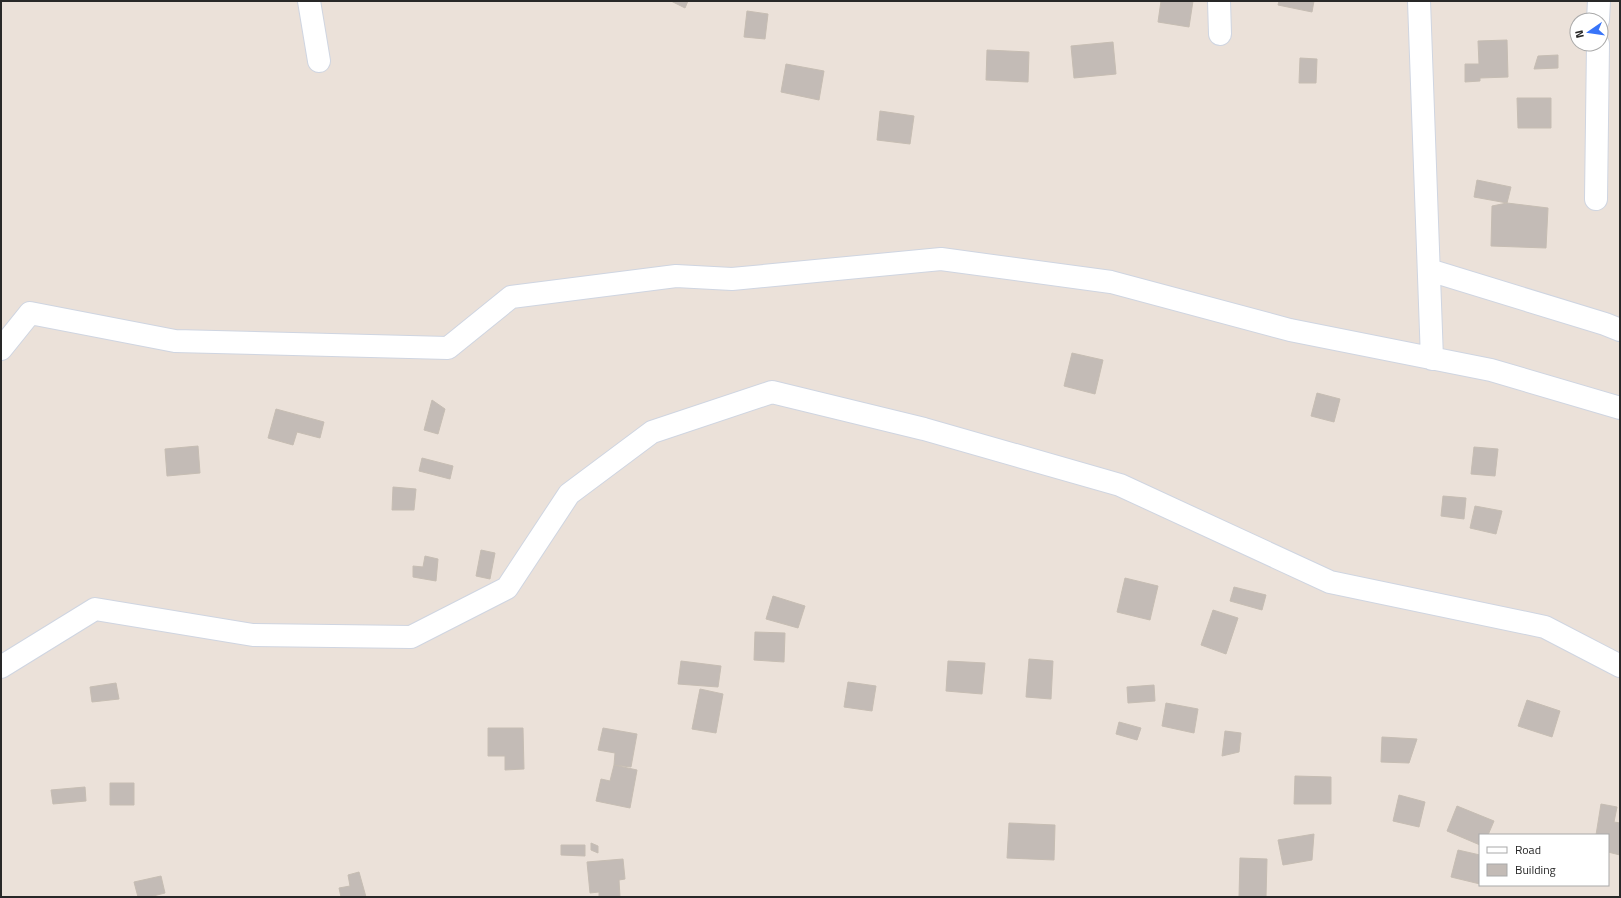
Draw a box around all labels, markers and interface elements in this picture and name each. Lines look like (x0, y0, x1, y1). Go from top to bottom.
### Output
north arrow (1569, 12, 1609, 52)
text: N (1571, 29, 1588, 40)
legend (1479, 834, 1609, 886)
text: Road (1515, 840, 1541, 859)
text: Building (1515, 860, 1556, 879)

